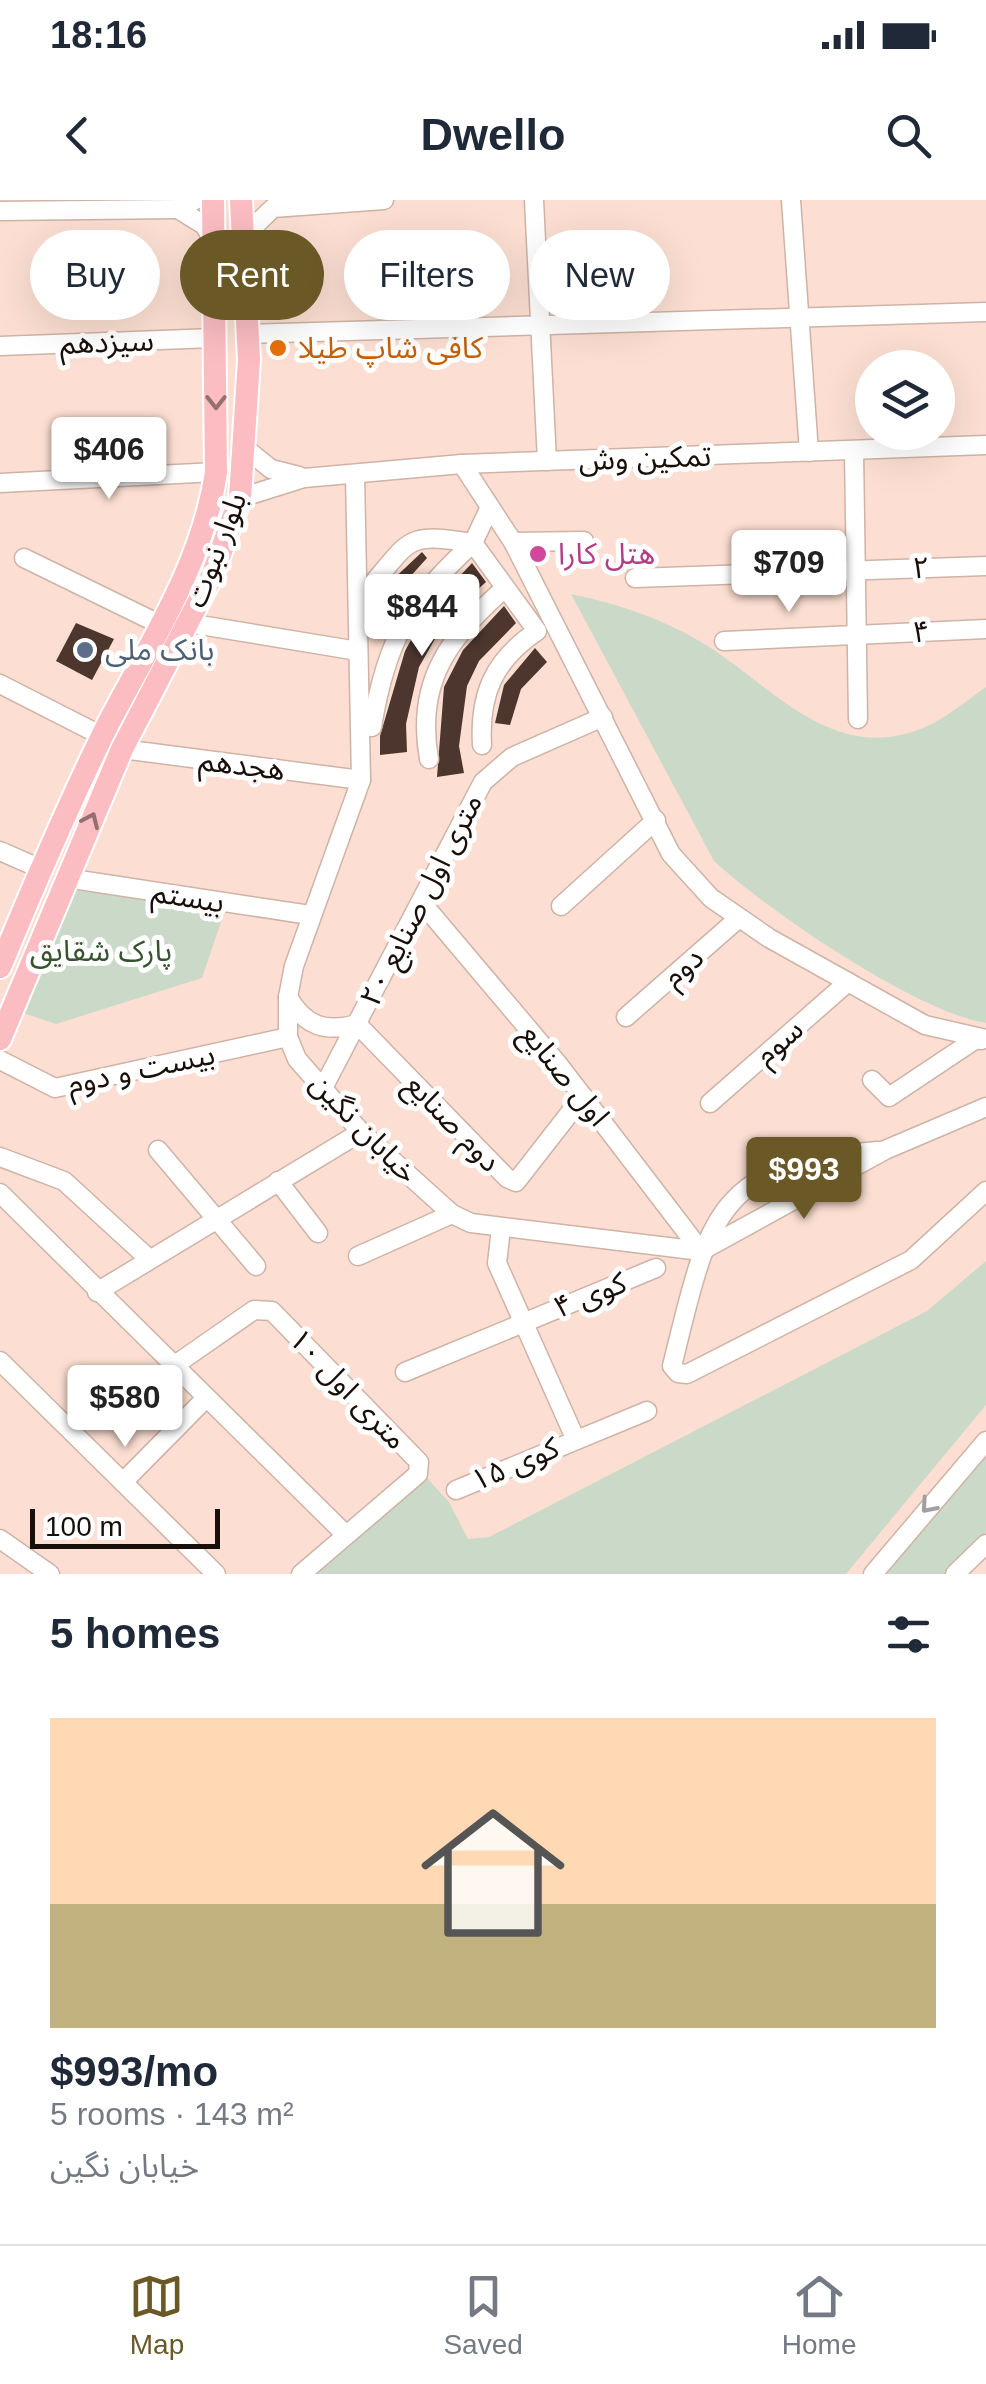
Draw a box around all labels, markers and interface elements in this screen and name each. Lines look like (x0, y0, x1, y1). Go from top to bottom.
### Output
text: 18:16 (50, 14, 147, 56)
icon: back (50, 108, 105, 163)
icon: search (881, 108, 936, 163)
text: Dwello (420, 109, 566, 160)
chip: Buy (30, 230, 160, 320)
chip: Rent (180, 230, 324, 320)
chip: Filters (344, 230, 510, 320)
chip: New (530, 230, 670, 320)
street label: سیزدهم (59, 323, 155, 367)
place label: کافی شاپ طیلا (298, 331, 483, 368)
marker: کافی شاپ طیلا (267, 337, 289, 359)
map controls (855, 350, 955, 450)
button: layers (855, 350, 955, 450)
one-way arrow (205, 396, 227, 411)
pin: $406 (50, 417, 168, 502)
text: $406 (73, 431, 145, 467)
street label: تمکین وش (578, 439, 712, 477)
street label: بلوار نبوت (179, 488, 253, 612)
pin: $709 (730, 530, 848, 615)
place label: هتل کارا (558, 537, 655, 571)
marker: هتل کارا (527, 543, 549, 565)
text: $709 (753, 544, 825, 580)
street label: ۲ (912, 551, 930, 584)
pin: $844 (363, 574, 481, 659)
text: $844 (386, 588, 458, 624)
street label: ۴ (912, 615, 930, 648)
place label: بانک ملی (105, 633, 214, 667)
marker: بانک ملی (74, 639, 96, 661)
street label: هجدهم (196, 743, 287, 793)
street label: ۲۰ متری اول صنایع (353, 788, 494, 1014)
one-way arrow (79, 812, 99, 830)
street label: بیستم (148, 875, 227, 925)
park label: پارک شقایق (30, 934, 172, 970)
street label: دوم (656, 940, 713, 997)
street label: سوم (748, 1012, 813, 1076)
street label: اول صنایع (510, 1017, 616, 1136)
street label: بیست و دوم (64, 1037, 219, 1106)
street label: خیابان نگین (303, 1066, 425, 1190)
street label: دوم صنایع (395, 1067, 507, 1182)
pin: $993 (745, 1137, 863, 1222)
text: $993 (768, 1151, 840, 1187)
street label: کوی ۴ (549, 1265, 632, 1325)
street label: ۱۰ متری اول (282, 1322, 414, 1457)
pin: $580 (66, 1365, 184, 1450)
text: $580 (89, 1379, 161, 1415)
street label: کوی ۱۵ (466, 1430, 565, 1498)
one-way arrow (922, 1495, 940, 1513)
scale bar (30, 1504, 220, 1548)
text: 100 m (45, 1511, 123, 1542)
icon: filters (881, 1607, 936, 1662)
text: 5 homes (50, 1610, 220, 1657)
icon: home (403, 1783, 583, 1963)
text: $993/mo (50, 2048, 218, 2095)
text: 5 rooms · 143 m² (50, 2096, 294, 2132)
text: خیابان نگین (50, 2148, 199, 2184)
tab: Map (129, 2269, 184, 2361)
tab: Saved (443, 2269, 523, 2361)
tab: Home (782, 2269, 856, 2361)

